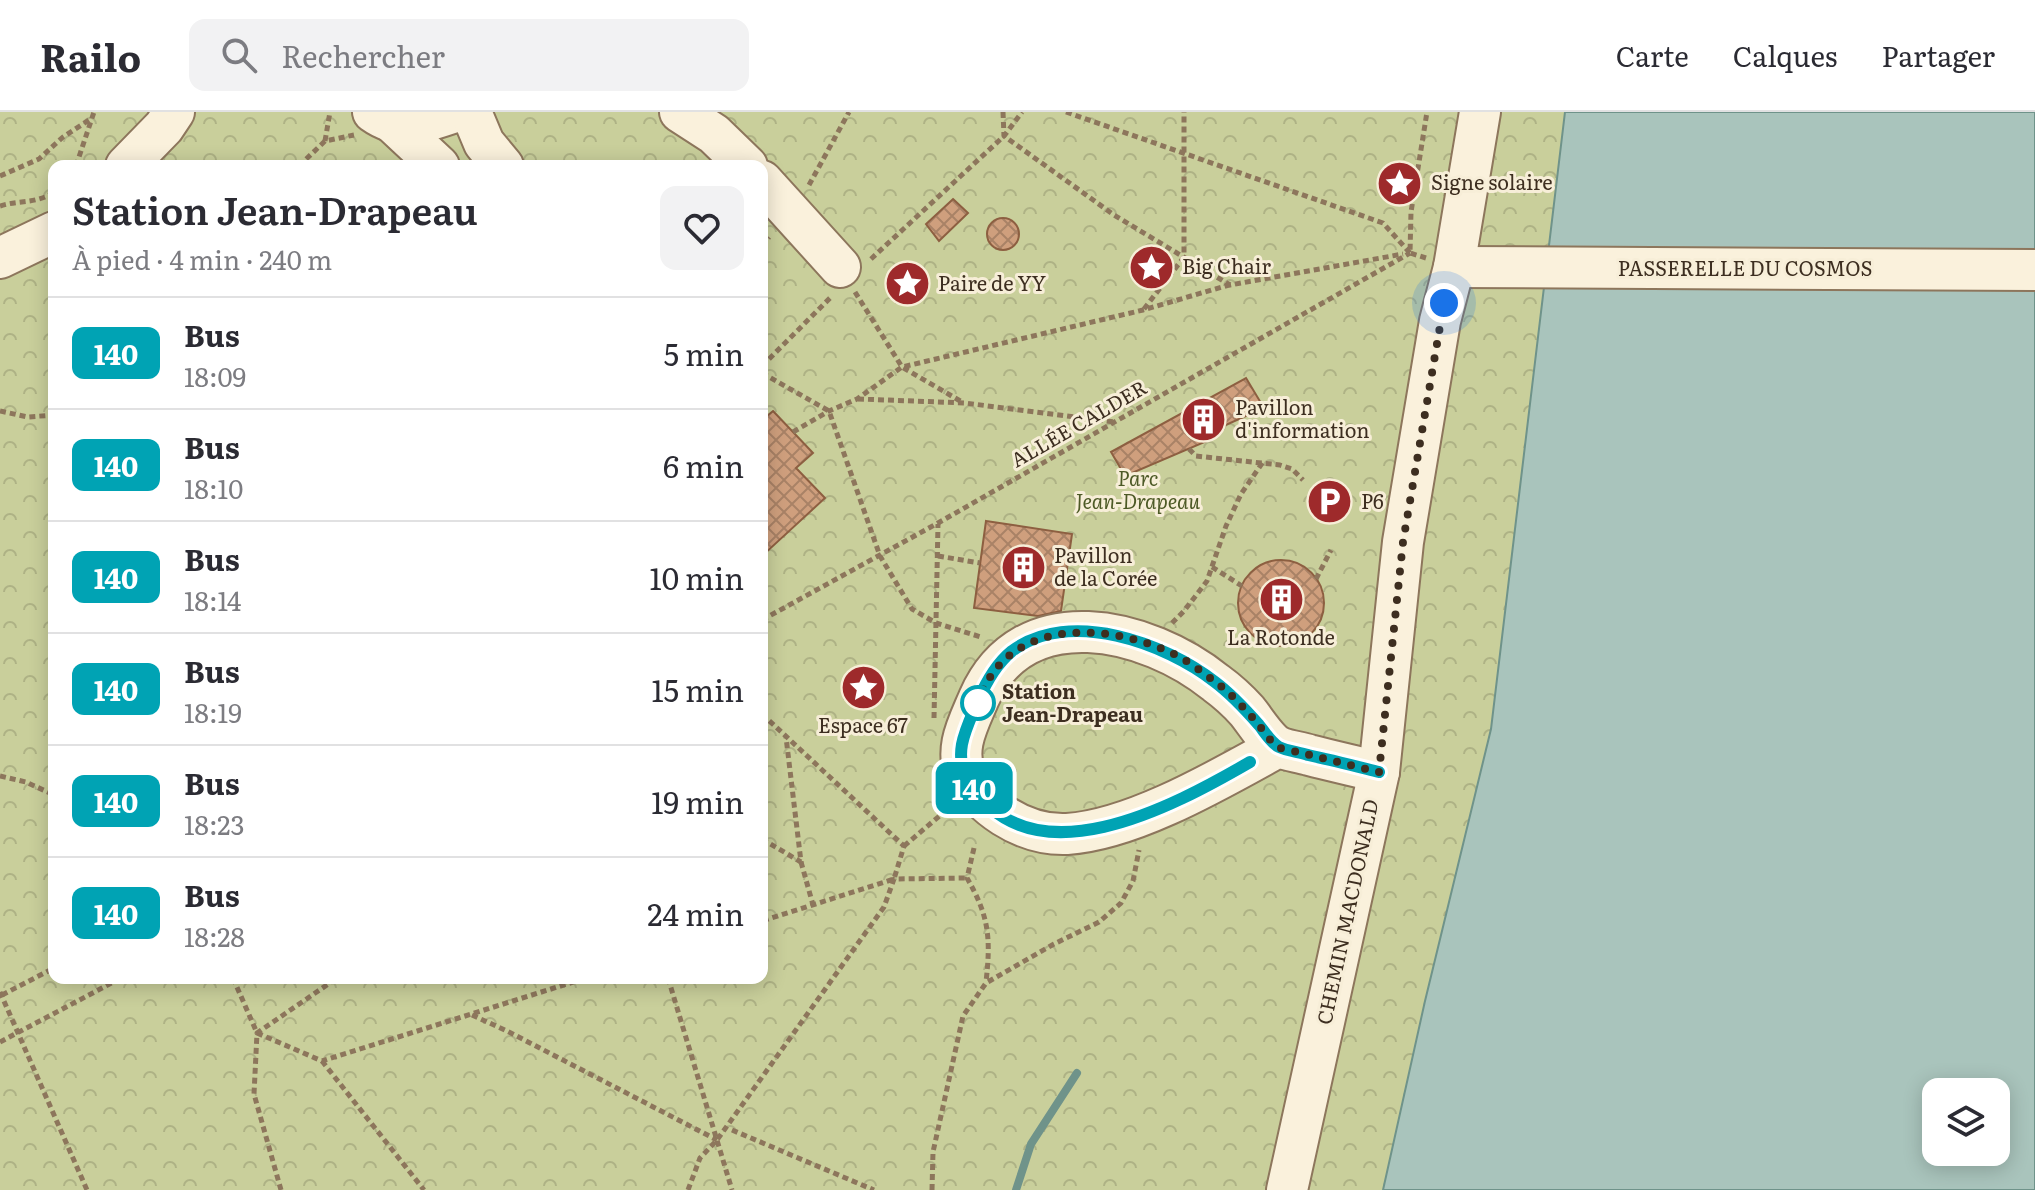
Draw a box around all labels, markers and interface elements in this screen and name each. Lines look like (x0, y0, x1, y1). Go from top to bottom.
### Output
search box (189, 19, 749, 91)
text: Railo (40, 27, 141, 84)
icon: search (217, 33, 261, 77)
text: Rechercher (281, 33, 445, 77)
text: Carte (1616, 34, 1689, 76)
text: Calques (1733, 34, 1837, 76)
text: Partager (1881, 34, 1995, 76)
place icon: Signe solaire (1376, 159, 1424, 207)
place label: Signe solaire (1431, 166, 1553, 196)
text: Station Jean-Drapeau (72, 180, 478, 237)
button: heart (660, 186, 744, 270)
text: À pied · 4 min · 240 m (72, 239, 332, 278)
place icon: Big Chair (1127, 243, 1175, 291)
place label: Big Chair (1182, 250, 1271, 280)
street label: PASSERELLE DU COSMOS (1618, 252, 1872, 282)
place icon: Paire de YY (883, 260, 931, 308)
place label: Paire de YY (938, 267, 1046, 297)
your location (1424, 283, 1464, 323)
text: Bus (184, 312, 240, 356)
text: 5 min (664, 331, 744, 375)
text: 140 (94, 332, 138, 374)
text: 18:09 (184, 356, 246, 395)
street label: ALLÉE CALDER (1004, 371, 1152, 474)
place label: Pavillon d'information (1235, 391, 1369, 444)
building icon: Pavillon d'information (1180, 396, 1228, 444)
text: Bus (184, 424, 240, 468)
text: 6 min (663, 443, 744, 487)
text: 140 (94, 444, 138, 486)
park label: Parc Jean-Drapeau (1076, 462, 1200, 515)
text: 18:10 (184, 468, 243, 507)
parking icon: P6 (1306, 478, 1354, 526)
place label: P6 (1361, 485, 1384, 515)
text: Bus (184, 536, 240, 580)
place label: Pavillon de la Corée (1054, 539, 1157, 592)
building icon: Pavillon de la Corée (999, 543, 1047, 591)
text: 10 min (650, 555, 744, 599)
text: 140 (94, 556, 138, 598)
building icon: La Rotonde (1257, 575, 1305, 623)
text: 18:14 (184, 580, 241, 619)
place label: La Rotonde (1227, 621, 1335, 651)
text: Bus (184, 648, 240, 692)
place icon: Espace 67 (839, 663, 887, 711)
text: 15 min (652, 667, 744, 711)
text: 140 (94, 668, 138, 710)
place label: Station Jean-Drapeau (1002, 675, 1143, 728)
marker: Station Jean-Drapeau (961, 686, 995, 720)
text: 18:19 (184, 692, 242, 731)
place label: Espace 67 (818, 709, 908, 739)
text: Bus (184, 760, 240, 804)
line badge: 140 (928, 762, 1020, 814)
text: 140 (952, 767, 996, 809)
text: 19 min (651, 779, 744, 823)
text: 140 (94, 780, 138, 822)
street label: CHEMIN MACDONALD (1307, 796, 1385, 1027)
text: 18:23 (184, 804, 245, 843)
text: Bus (184, 872, 240, 916)
text: 24 min (647, 891, 744, 935)
text: 140 (94, 892, 138, 934)
text: 18:28 (184, 916, 245, 955)
map controls (1922, 1078, 2010, 1166)
button: layers (1922, 1078, 2010, 1166)

